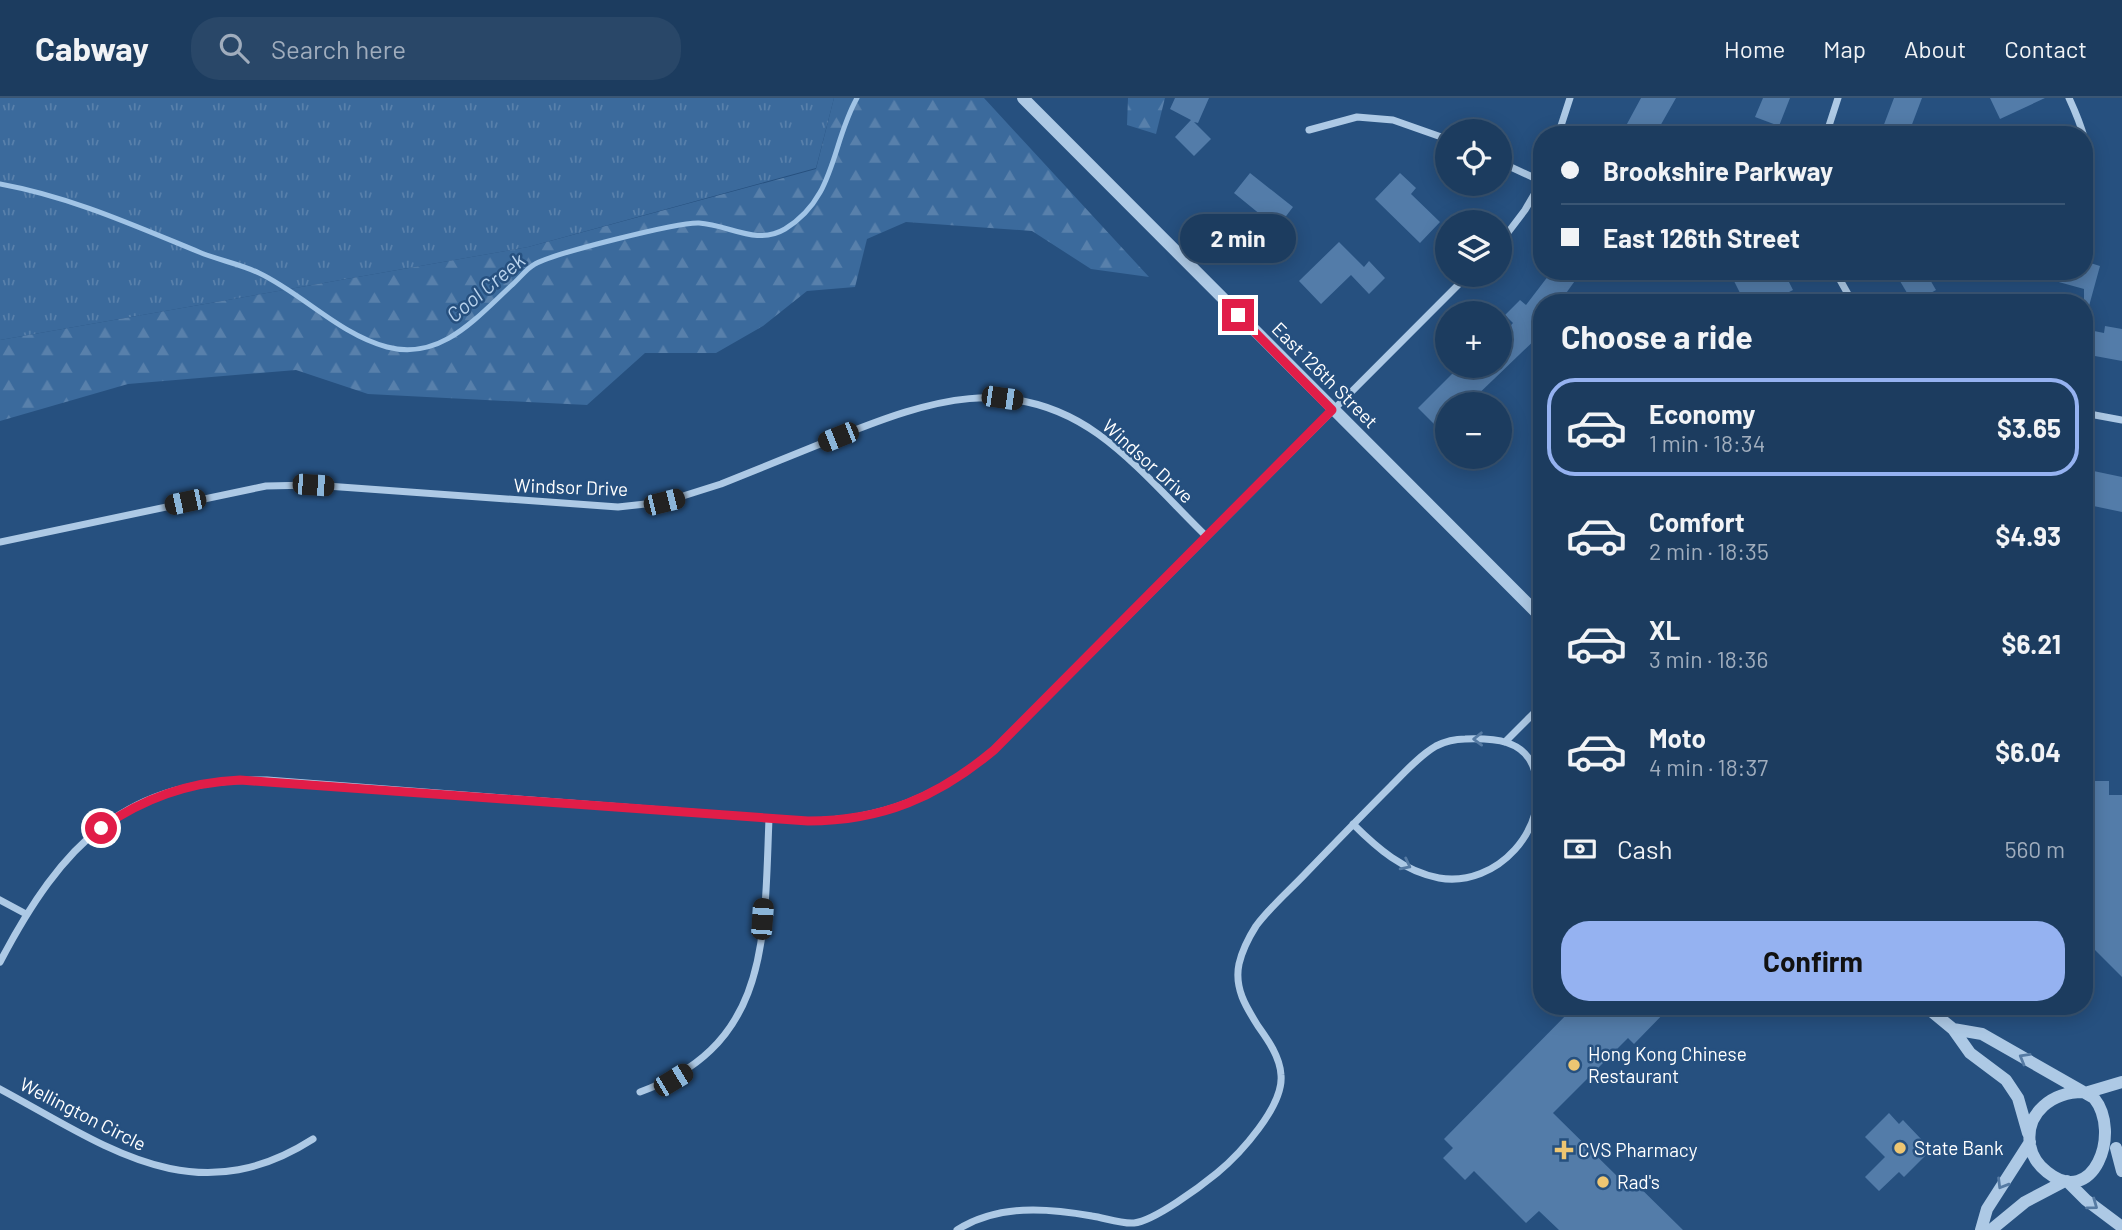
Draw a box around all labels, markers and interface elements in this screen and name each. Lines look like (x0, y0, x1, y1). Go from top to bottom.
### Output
search box (191, 17, 681, 80)
text: Cabway (35, 28, 149, 68)
icon: search (215, 29, 253, 67)
text: Search here (271, 33, 406, 64)
text: Home (1724, 34, 1785, 63)
text: Map (1823, 34, 1866, 63)
text: About (1904, 34, 1966, 63)
text: Contact (2004, 34, 2087, 63)
map controls (1435, 119, 1512, 469)
button: locate (1435, 119, 1512, 196)
text: Brookshire Parkway (1603, 155, 1833, 186)
button: layers (1435, 210, 1512, 287)
callout: 2 min (1180, 214, 1296, 262)
text: East 126th Street (1603, 222, 1800, 253)
text: 2 min (1210, 224, 1266, 252)
water label: Cool Creek (441, 246, 530, 327)
route end (1222, 299, 1254, 331)
button: + (1435, 301, 1512, 378)
street label: East 126th Street (1268, 317, 1383, 432)
text: Choose a ride (1561, 317, 1753, 355)
car (980, 385, 1025, 411)
button: − (1435, 392, 1512, 469)
icon: car (1565, 396, 1628, 459)
text: Economy (1649, 398, 1755, 429)
text: $3.65 (1997, 412, 2061, 443)
street label: Windsor Drive (1098, 414, 1199, 508)
car (815, 419, 862, 455)
text: 1 min · 18:34 (1649, 429, 1765, 457)
car (292, 473, 335, 497)
street label: Windsor Drive (513, 473, 629, 500)
car (163, 487, 208, 517)
car (642, 487, 687, 517)
icon: car (1565, 504, 1628, 567)
text: Comfort (1649, 506, 1745, 537)
text: $4.93 (1996, 520, 2061, 551)
text: 2 min · 18:35 (1649, 537, 1769, 565)
icon: car (1565, 612, 1628, 675)
text: XL (1649, 614, 1680, 645)
text: $6.21 (2002, 628, 2061, 659)
text: 3 min · 18:36 (1649, 645, 1768, 673)
icon: car (1565, 720, 1628, 783)
text: Moto (1649, 722, 1706, 753)
one-way arrow (1472, 731, 1483, 747)
text: $6.04 (1995, 736, 2061, 767)
text: 4 min · 18:37 (1649, 753, 1768, 781)
route start (85, 812, 117, 844)
icon: cash (1561, 830, 1599, 868)
text: Cash (1617, 833, 1672, 864)
text: 560 m (2005, 835, 2065, 863)
one-way arrow (1399, 857, 1411, 871)
car (751, 897, 774, 941)
button: Confirm (1561, 921, 2065, 1001)
place label: Hong Kong Chinese Restaurant (1588, 1042, 1747, 1087)
one-way arrow (2019, 1053, 2031, 1066)
marker: Hong Kong Chinese Restaurant (1566, 1057, 1582, 1073)
car (650, 1060, 697, 1100)
street label: Wellington Circle (16, 1072, 150, 1155)
place label: State Bank (1914, 1136, 2003, 1159)
place label: CVS Pharmacy (1578, 1138, 1698, 1161)
marker: State Bank (1892, 1140, 1908, 1156)
marker: CVS Pharmacy (1556, 1142, 1572, 1158)
place label: Rad's (1617, 1170, 1660, 1193)
marker: Rad's (1595, 1174, 1611, 1190)
one-way arrow (1997, 1177, 2010, 1190)
one-way arrow (2086, 1197, 2098, 1209)

